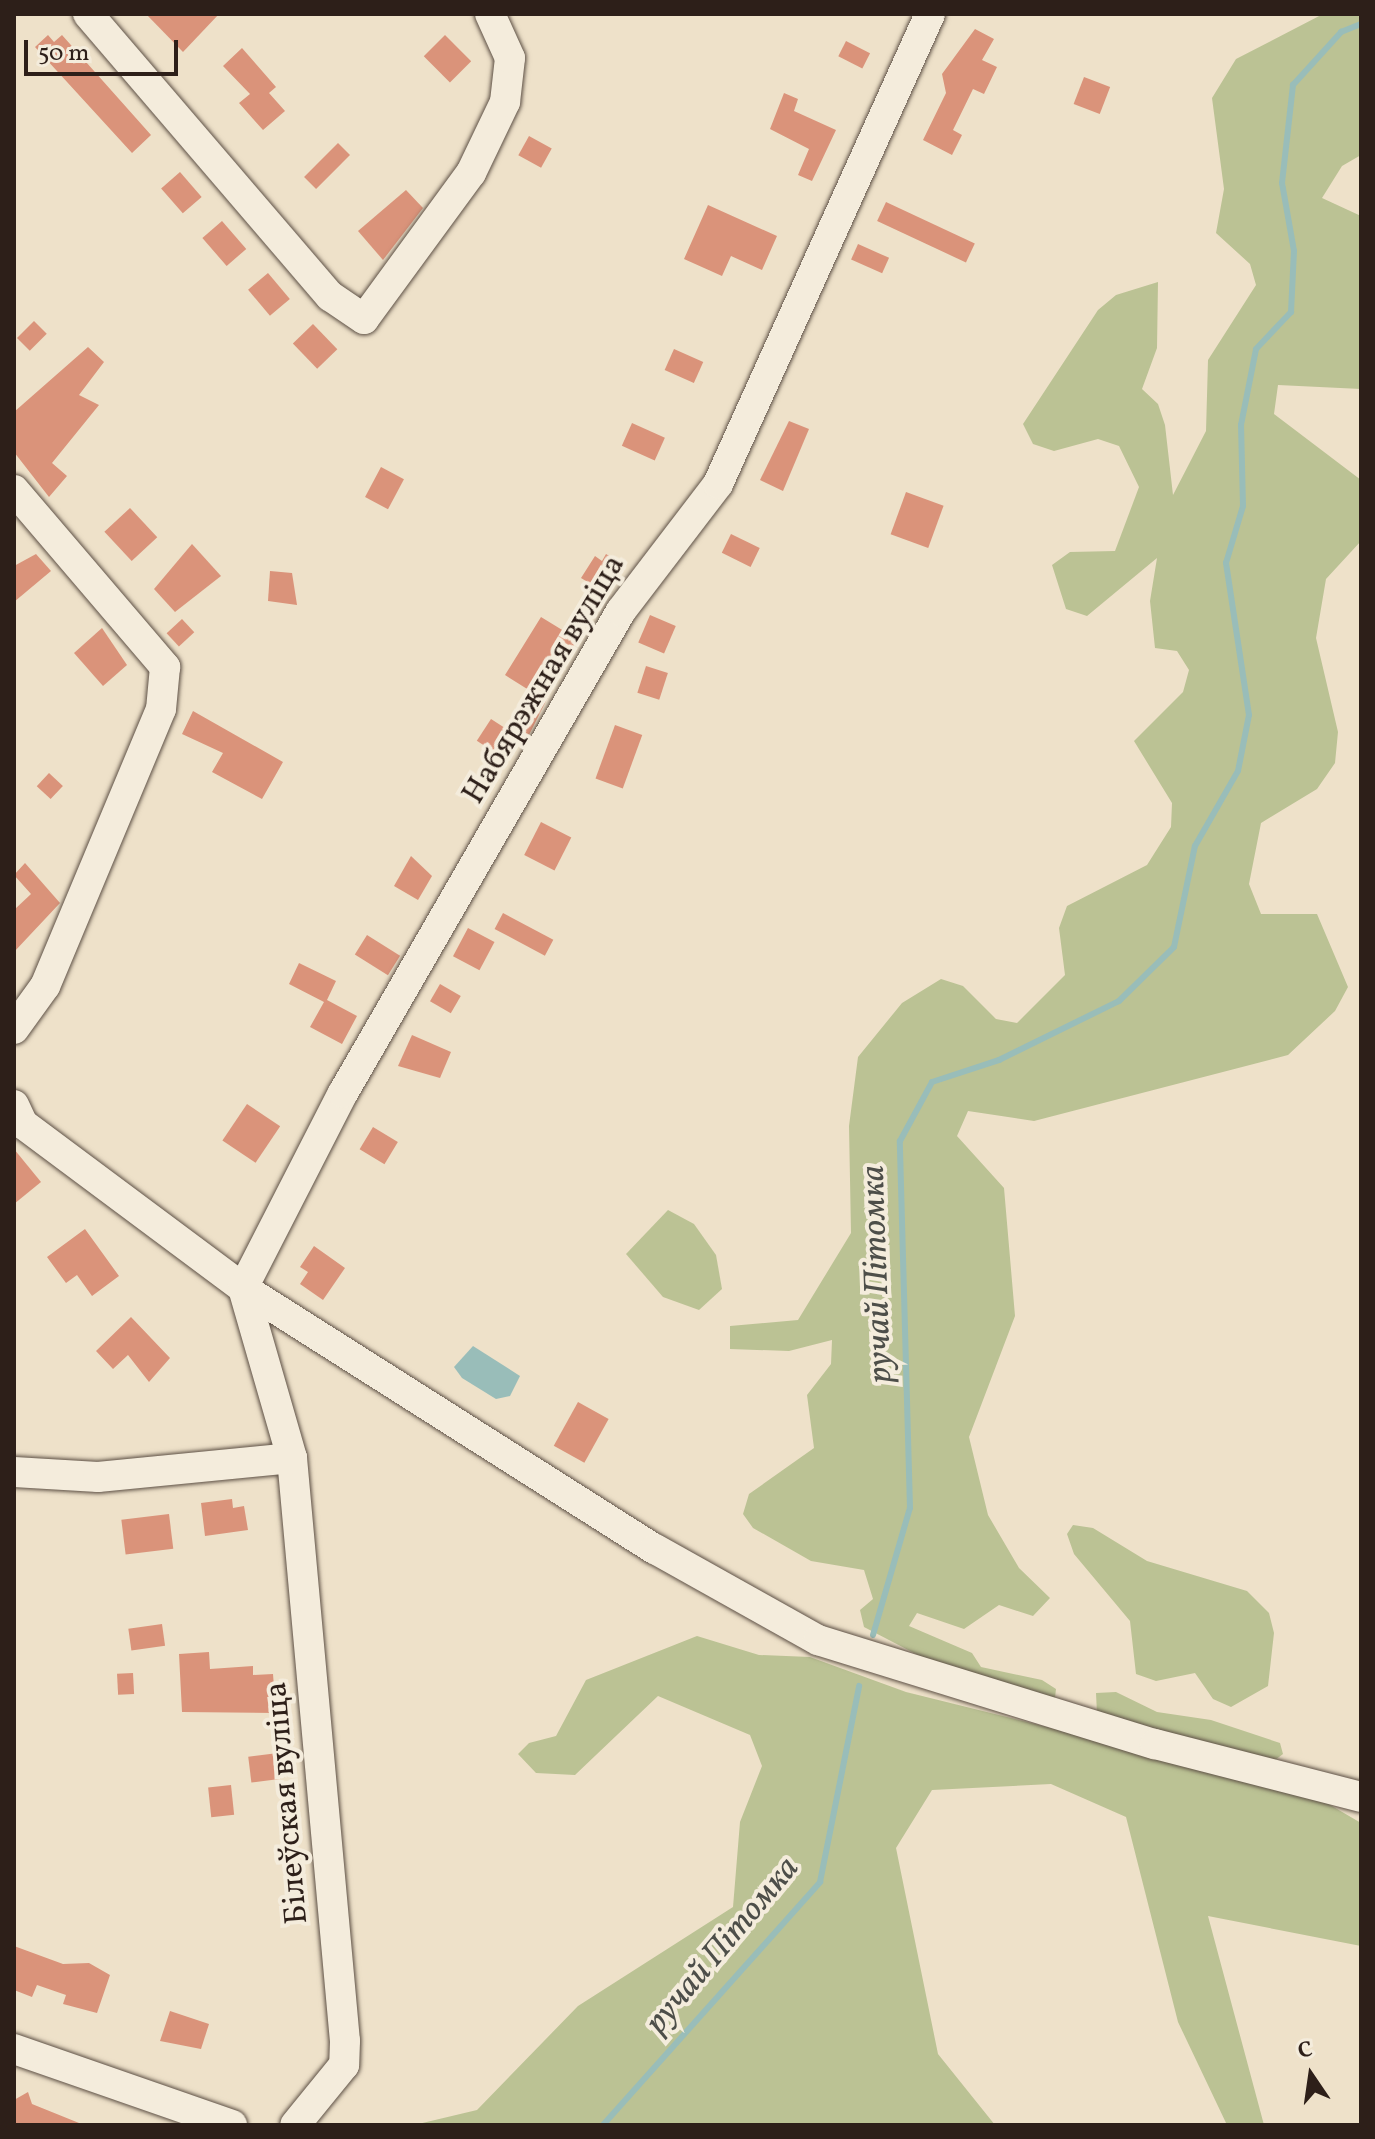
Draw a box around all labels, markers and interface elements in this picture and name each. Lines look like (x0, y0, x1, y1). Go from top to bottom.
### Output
scale bar (28, 24, 182, 74)
text: 50 m (38, 37, 90, 71)
street label: Набярэжная вуліца (455, 548, 635, 812)
water label: ручай Пітомка (854, 1164, 902, 1384)
street label: Білеўская вуліца (258, 1680, 318, 1926)
water label: ручай Пітомка (637, 1849, 809, 2043)
text: С (1295, 2034, 1316, 2068)
north arrow (1271, 2035, 1351, 2115)

